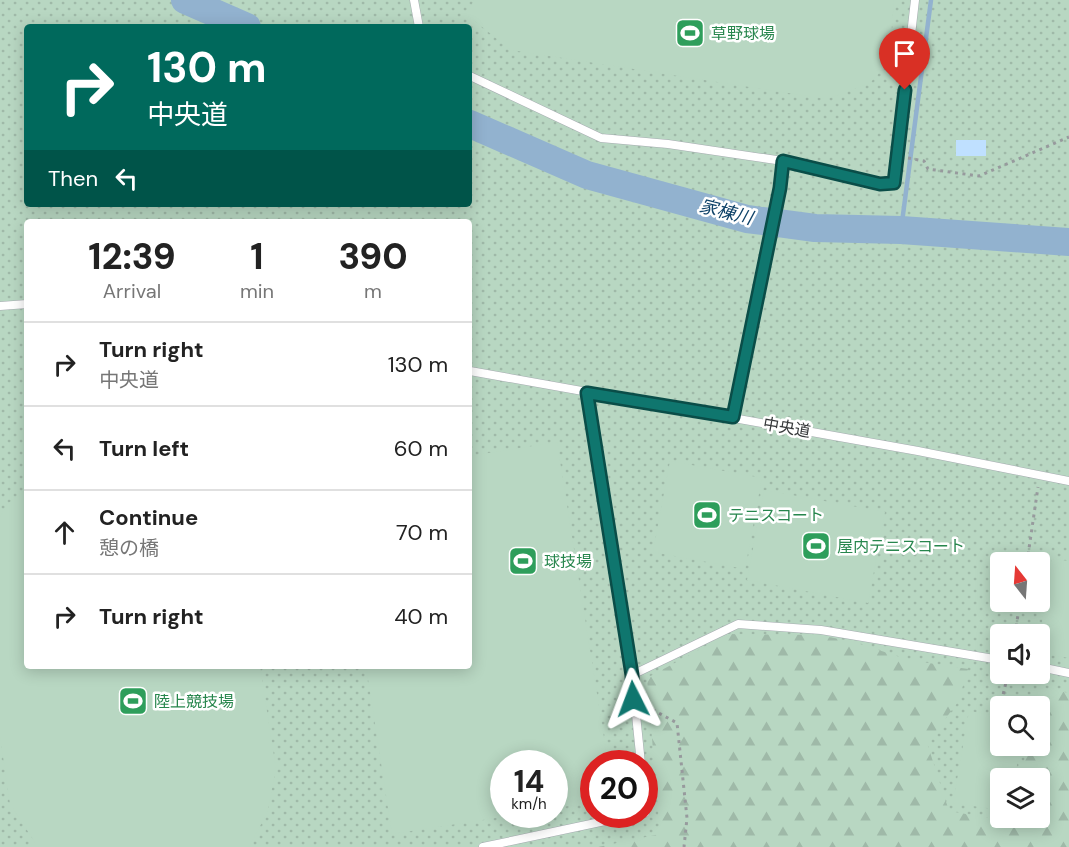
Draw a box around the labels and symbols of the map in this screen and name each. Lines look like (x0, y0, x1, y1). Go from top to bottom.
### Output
sports icon: 草野球場 (674, 17, 706, 49)
place label: 草野球場 (711, 23, 775, 44)
pin (879, 28, 930, 90)
water label: 家棟川 (697, 194, 757, 231)
street label: 中央道 (761, 413, 812, 442)
sports icon: テニスコート (691, 499, 723, 531)
place label: テニスコート (728, 505, 824, 526)
sports icon: 屋内テニスコート (800, 530, 832, 562)
place label: 屋内テニスコート (837, 536, 965, 557)
sports icon: 球技場 (507, 545, 539, 577)
place label: 球技場 (544, 551, 592, 572)
north arrow (990, 552, 1050, 612)
position arrow (601, 667, 665, 731)
sports icon: 陸上競技場 (117, 685, 149, 717)
place label: 陸上競技場 (154, 691, 234, 712)
speed limit sign: 20 (580, 750, 658, 828)

